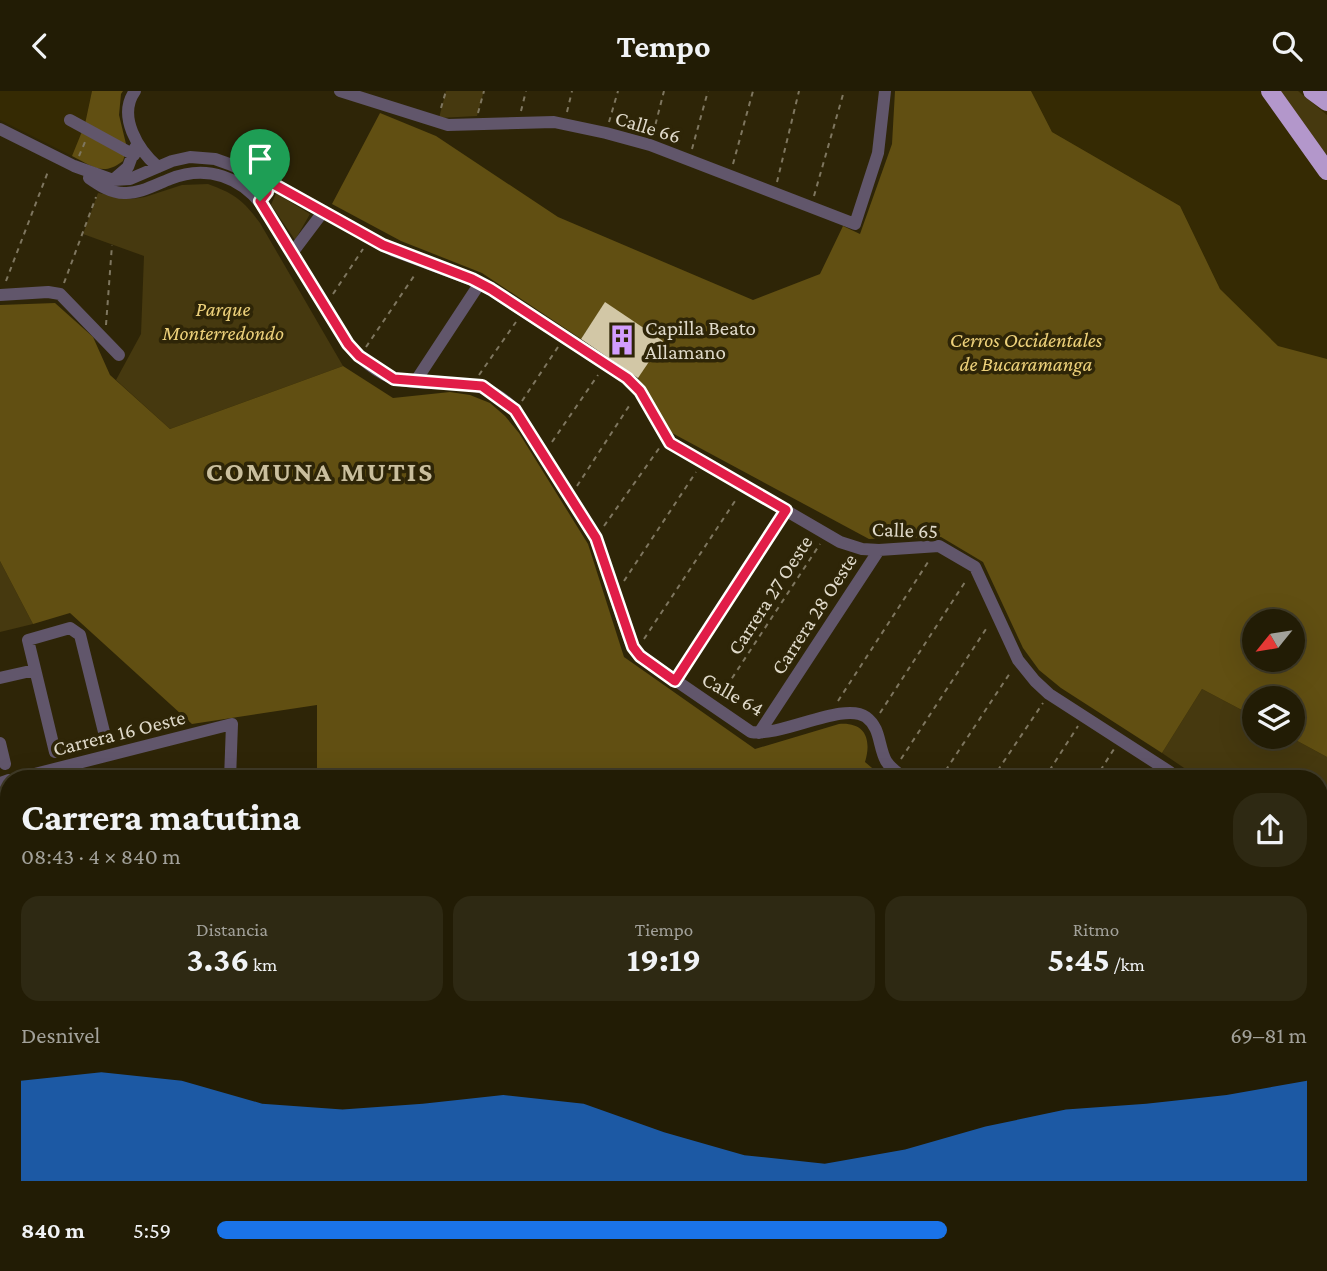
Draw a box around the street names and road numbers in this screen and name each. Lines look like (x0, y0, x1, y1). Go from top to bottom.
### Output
street label: Calle 66 (612, 106, 684, 148)
street label: Calle 65 (871, 517, 939, 543)
street label: Carrera 27 Oeste (723, 531, 817, 659)
street label: Carrera 28 Oeste (766, 549, 862, 679)
street label: Calle 64 (698, 667, 768, 721)
street label: Carrera 16 Oeste (50, 705, 188, 761)

